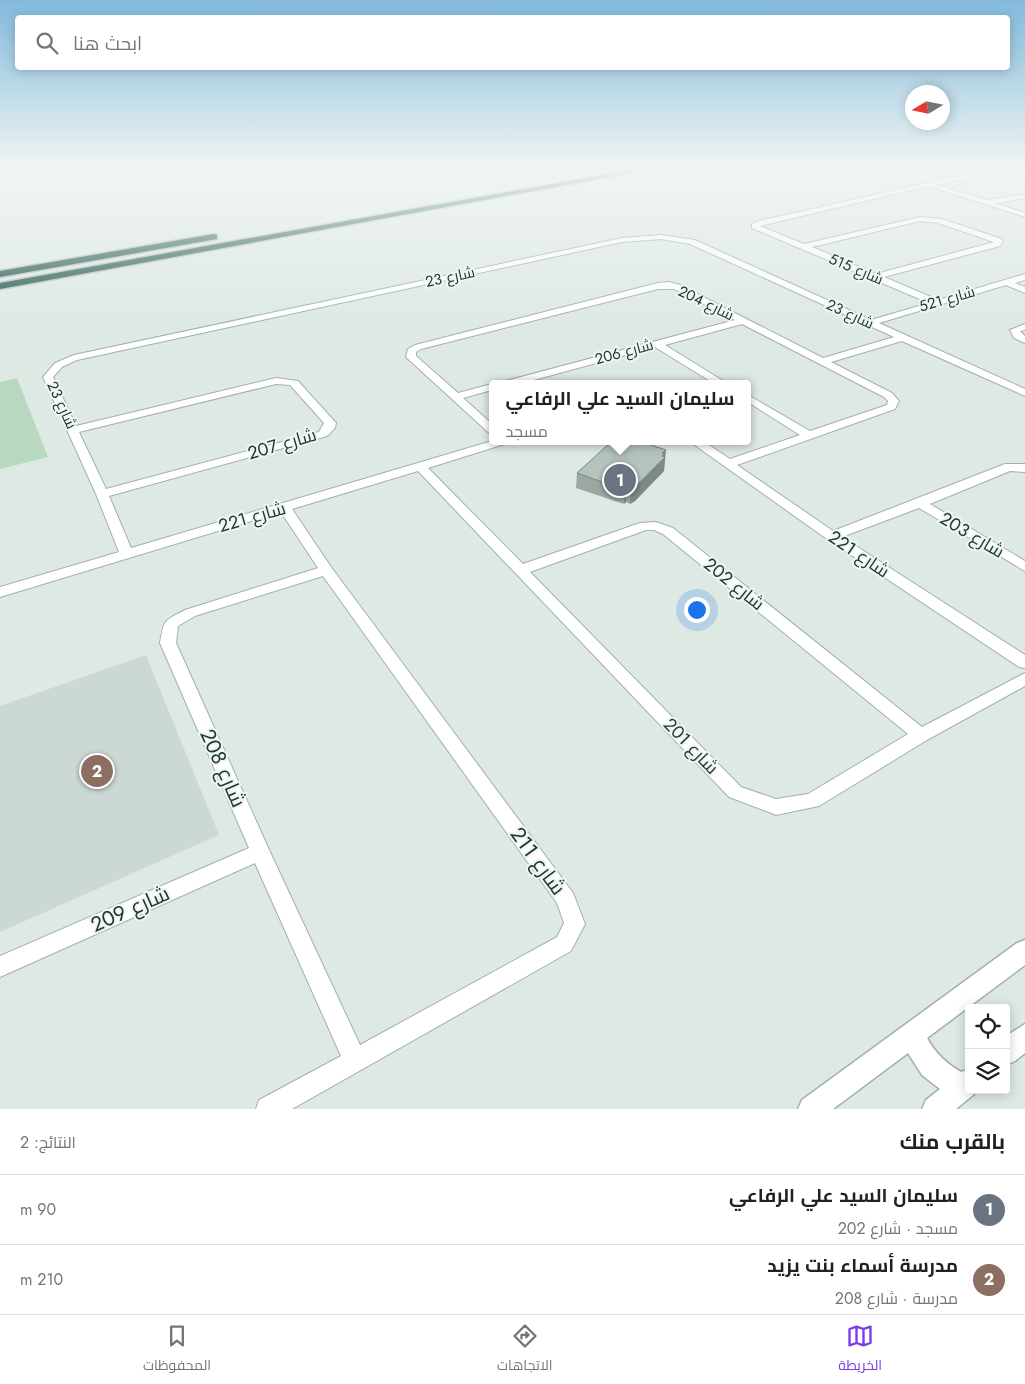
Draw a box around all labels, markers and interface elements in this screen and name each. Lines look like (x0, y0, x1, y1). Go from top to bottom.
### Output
search box (15, 15, 1010, 70)
icon: search (33, 29, 61, 57)
text: ابحث هنا (73, 30, 142, 57)
north arrow (905, 85, 950, 130)
street label: شارع 515 (825, 248, 887, 290)
street label: شارع 23 (423, 261, 477, 293)
street label: شارع 204 (674, 280, 738, 326)
street label: شارع 521 (916, 281, 978, 317)
street label: شارع 23 (823, 293, 877, 335)
street label: شارع 206 (592, 334, 656, 370)
street label: شارع 23 (41, 378, 83, 432)
popup (489, 380, 751, 445)
text: سليمان السيد علي الرفاعي (506, 385, 734, 412)
text: مسجد (506, 420, 548, 443)
street label: شارع 207 (244, 422, 320, 466)
pin: 1 (604, 461, 636, 499)
street label: شارع 221 (215, 495, 289, 539)
street label: شارع 203 (935, 506, 1009, 564)
street label: شارع 221 (823, 524, 895, 584)
street label: شارع 202 (698, 551, 770, 617)
your location (684, 597, 710, 623)
street label: شارع 201 (658, 712, 724, 780)
street label: شارع 208 (192, 724, 254, 812)
pin: 2 (81, 752, 113, 790)
street label: شارع 211 (503, 821, 573, 901)
street label: شارع 209 (86, 878, 174, 940)
map controls (965, 1004, 1010, 1094)
button: locate (965, 1004, 1010, 1049)
button: layers (965, 1049, 1010, 1094)
text: بالقرب منك (900, 1127, 1005, 1157)
text: النتائج: 2 (20, 1131, 76, 1154)
text: سليمان السيد علي الرفاعي (729, 1182, 958, 1209)
text: 90 m (20, 1198, 56, 1221)
text: 1 (985, 1198, 993, 1221)
text: مسجد · شارع 202 (838, 1217, 958, 1240)
text: مدرسة أسماء بنت يزيد (767, 1252, 958, 1279)
text: 210 m (20, 1268, 63, 1291)
text: 2 (984, 1268, 994, 1291)
text: مدرسة · شارع 208 (835, 1287, 958, 1310)
tab: المحفوظات (143, 1322, 211, 1378)
tab: الاتجاهات (497, 1322, 552, 1378)
tab: الخريطة (838, 1322, 882, 1378)

